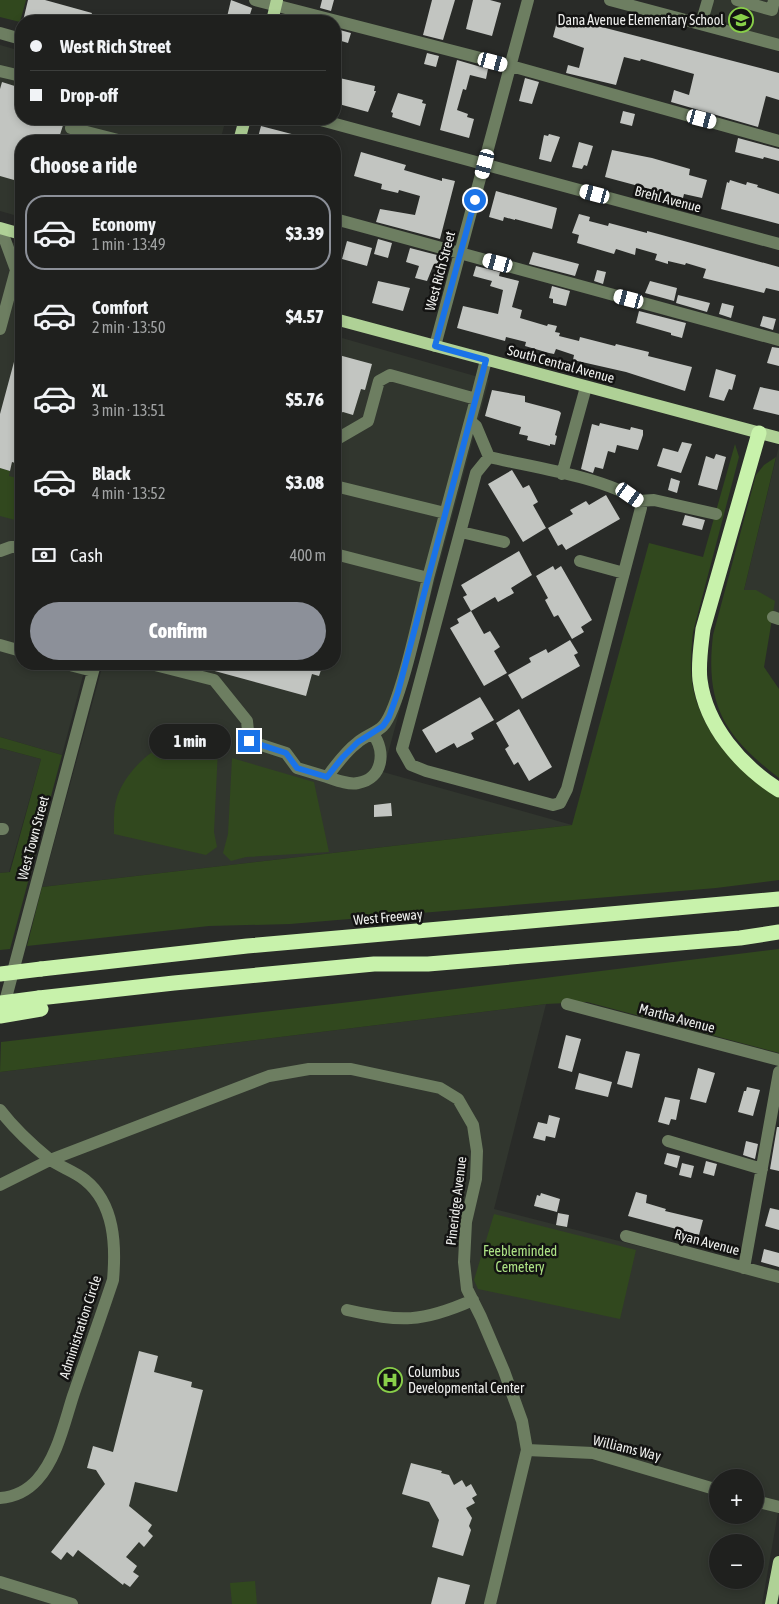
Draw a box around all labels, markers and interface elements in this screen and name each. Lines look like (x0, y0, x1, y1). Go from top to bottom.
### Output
school or university icon: Dana Avenue Elementary School (728, 7, 754, 33)
place label: Dana Avenue Elementary School (558, 12, 724, 28)
text: West Rich Street (60, 35, 171, 57)
car (476, 51, 509, 73)
text: Drop-off (60, 84, 118, 106)
car (685, 108, 718, 130)
car (473, 148, 496, 180)
text: Choose a ride (30, 152, 137, 178)
street label: Brehl Avenue (633, 182, 703, 216)
car (578, 183, 611, 205)
route start (464, 189, 486, 211)
icon: car (32, 210, 77, 255)
text: Economy (92, 213, 156, 235)
text: $3.39 (286, 222, 324, 244)
street label: West Rich Street (422, 229, 458, 313)
text: 1 min · 13:49 (92, 235, 165, 253)
car (481, 252, 514, 274)
car (612, 288, 645, 310)
icon: car (32, 293, 77, 338)
text: Comfort (92, 296, 148, 318)
text: $4.57 (286, 305, 324, 327)
text: 2 min · 13:50 (92, 318, 165, 336)
street label: South Central Avenue (506, 342, 616, 386)
icon: car (32, 376, 77, 421)
text: XL (92, 379, 108, 401)
text: $5.76 (286, 388, 324, 410)
text: 3 min · 13:51 (92, 401, 165, 419)
icon: car (32, 459, 77, 504)
text: Black (92, 462, 130, 484)
text: $3.08 (286, 471, 324, 493)
car (613, 480, 646, 510)
text: 4 min · 13:52 (92, 484, 165, 502)
icon: cash (30, 541, 58, 569)
text: Cash (70, 544, 103, 566)
text: 400 m (290, 546, 326, 564)
button: Confirm (30, 602, 326, 660)
callout: 1 min (149, 724, 232, 758)
route end (238, 730, 260, 752)
text: 1 min (174, 732, 206, 750)
street label: West Town Street (14, 794, 52, 882)
street label: West Freeway (353, 906, 424, 928)
street label: Martha Avenue (637, 1000, 717, 1036)
street label: Pineridge Avenue (443, 1156, 469, 1246)
street label: Ryan Avenue (673, 1226, 741, 1258)
park label: Feebleminded Cemetery (483, 1243, 557, 1275)
street label: Administration Circle (56, 1273, 104, 1381)
place label: Columbus Developmental Center (408, 1364, 525, 1396)
hospital icon: Columbus Developmental Center (377, 1367, 403, 1393)
street label: Williams Way (591, 1432, 663, 1464)
map controls (709, 1469, 764, 1589)
button: + (709, 1469, 764, 1524)
button: − (709, 1534, 764, 1589)

